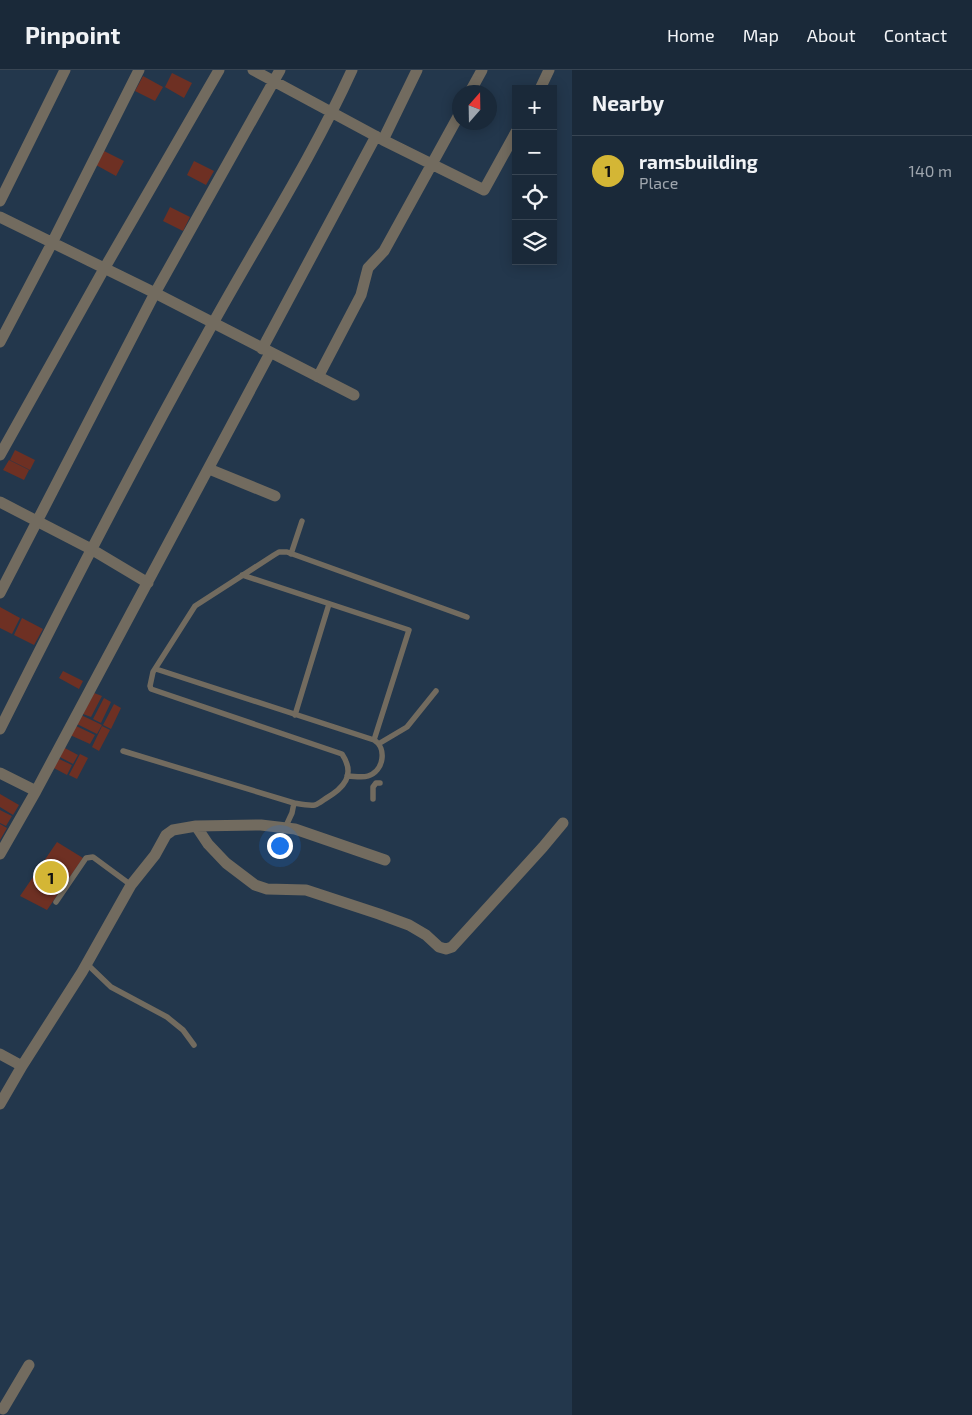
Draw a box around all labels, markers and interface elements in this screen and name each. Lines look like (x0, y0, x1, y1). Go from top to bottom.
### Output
text: Pinpoint (25, 20, 120, 49)
text: Home (667, 24, 715, 46)
text: Map (743, 24, 779, 46)
text: About (807, 24, 856, 46)
text: Contact (884, 24, 947, 46)
north arrow (452, 85, 497, 130)
map controls (512, 85, 557, 265)
button: + (512, 85, 557, 130)
text: Nearby (592, 90, 664, 115)
button: − (512, 130, 557, 175)
text: ramsbuilding (639, 150, 758, 173)
text: 1 (605, 161, 611, 180)
text: 140 m (909, 161, 952, 180)
text: Place (639, 173, 678, 192)
button: locate (512, 175, 557, 220)
button: layers (512, 220, 557, 265)
your location (267, 833, 293, 859)
pin: 1 (35, 858, 67, 896)

